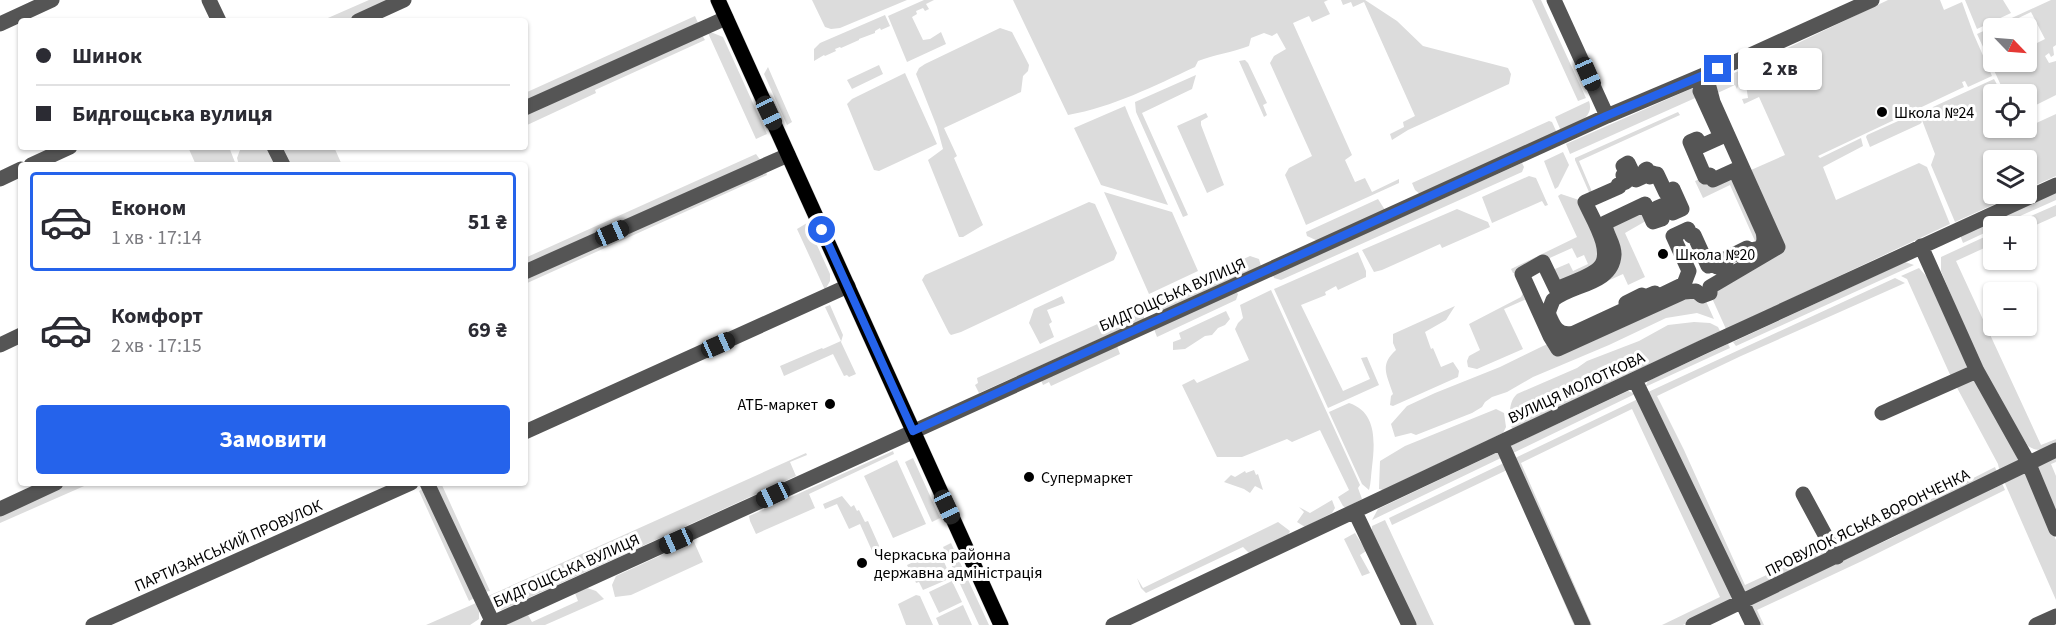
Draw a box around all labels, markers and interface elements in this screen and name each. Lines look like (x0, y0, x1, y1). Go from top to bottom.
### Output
north arrow (1983, 18, 2037, 72)
map controls (1983, 18, 2037, 336)
text: Шинок (72, 40, 142, 72)
callout: 2 хв (1739, 48, 1823, 90)
car (1572, 54, 1604, 94)
route end (1704, 55, 1731, 82)
text: 2 хв (1762, 55, 1798, 83)
button: locate (1983, 84, 2037, 138)
car (753, 93, 785, 133)
text: Бидгощська вулиця (72, 98, 273, 130)
place label: Школа №24 (1894, 102, 1974, 124)
marker: Школа №24 (1875, 105, 1889, 119)
button: layers (1983, 150, 2037, 204)
text: Економ (111, 192, 186, 224)
icon: car (39, 195, 93, 249)
text: 51 ₴ (468, 206, 507, 238)
route start (808, 216, 835, 243)
button: + (1983, 216, 2037, 270)
car (592, 217, 632, 249)
text: 1 хв · 17:14 (111, 224, 202, 252)
place label: Школа №20 (1675, 244, 1755, 266)
marker: Школа №20 (1656, 247, 1670, 261)
street label: БИДГОЩСЬКА ВУЛИЦЯ (1096, 253, 1249, 337)
button: − (1983, 282, 2037, 336)
text: Комфорт (111, 300, 203, 332)
icon: car (39, 303, 93, 357)
text: 69 ₴ (468, 314, 507, 346)
car (698, 329, 738, 361)
text: 2 хв · 17:15 (111, 332, 202, 360)
street label: ВУЛИЦЯ МОЛОТКОВА (1504, 346, 1649, 429)
place label: АТБ-маркет (737, 394, 818, 416)
marker: АТБ-маркет (823, 397, 837, 411)
button: Замовити (36, 405, 510, 474)
street label: ПРОВУЛОК ЯСЬКА ВОРОНЧЕНКА (1761, 464, 1974, 582)
place label: Супермаркет (1041, 467, 1133, 489)
marker: Супермаркет (1022, 470, 1036, 484)
car (753, 479, 793, 511)
car (931, 487, 963, 527)
street label: ПАРТИЗАНСЬКИЙ ПРОВУЛОК (131, 494, 326, 597)
car (656, 525, 696, 557)
street label: БИДГОЩСЬКА ВУЛИЦЯ (490, 529, 643, 613)
place label: Черкаська районна державна адміністрація (874, 544, 1043, 584)
marker: Черкаська районна державна адміністрація (855, 556, 869, 570)

